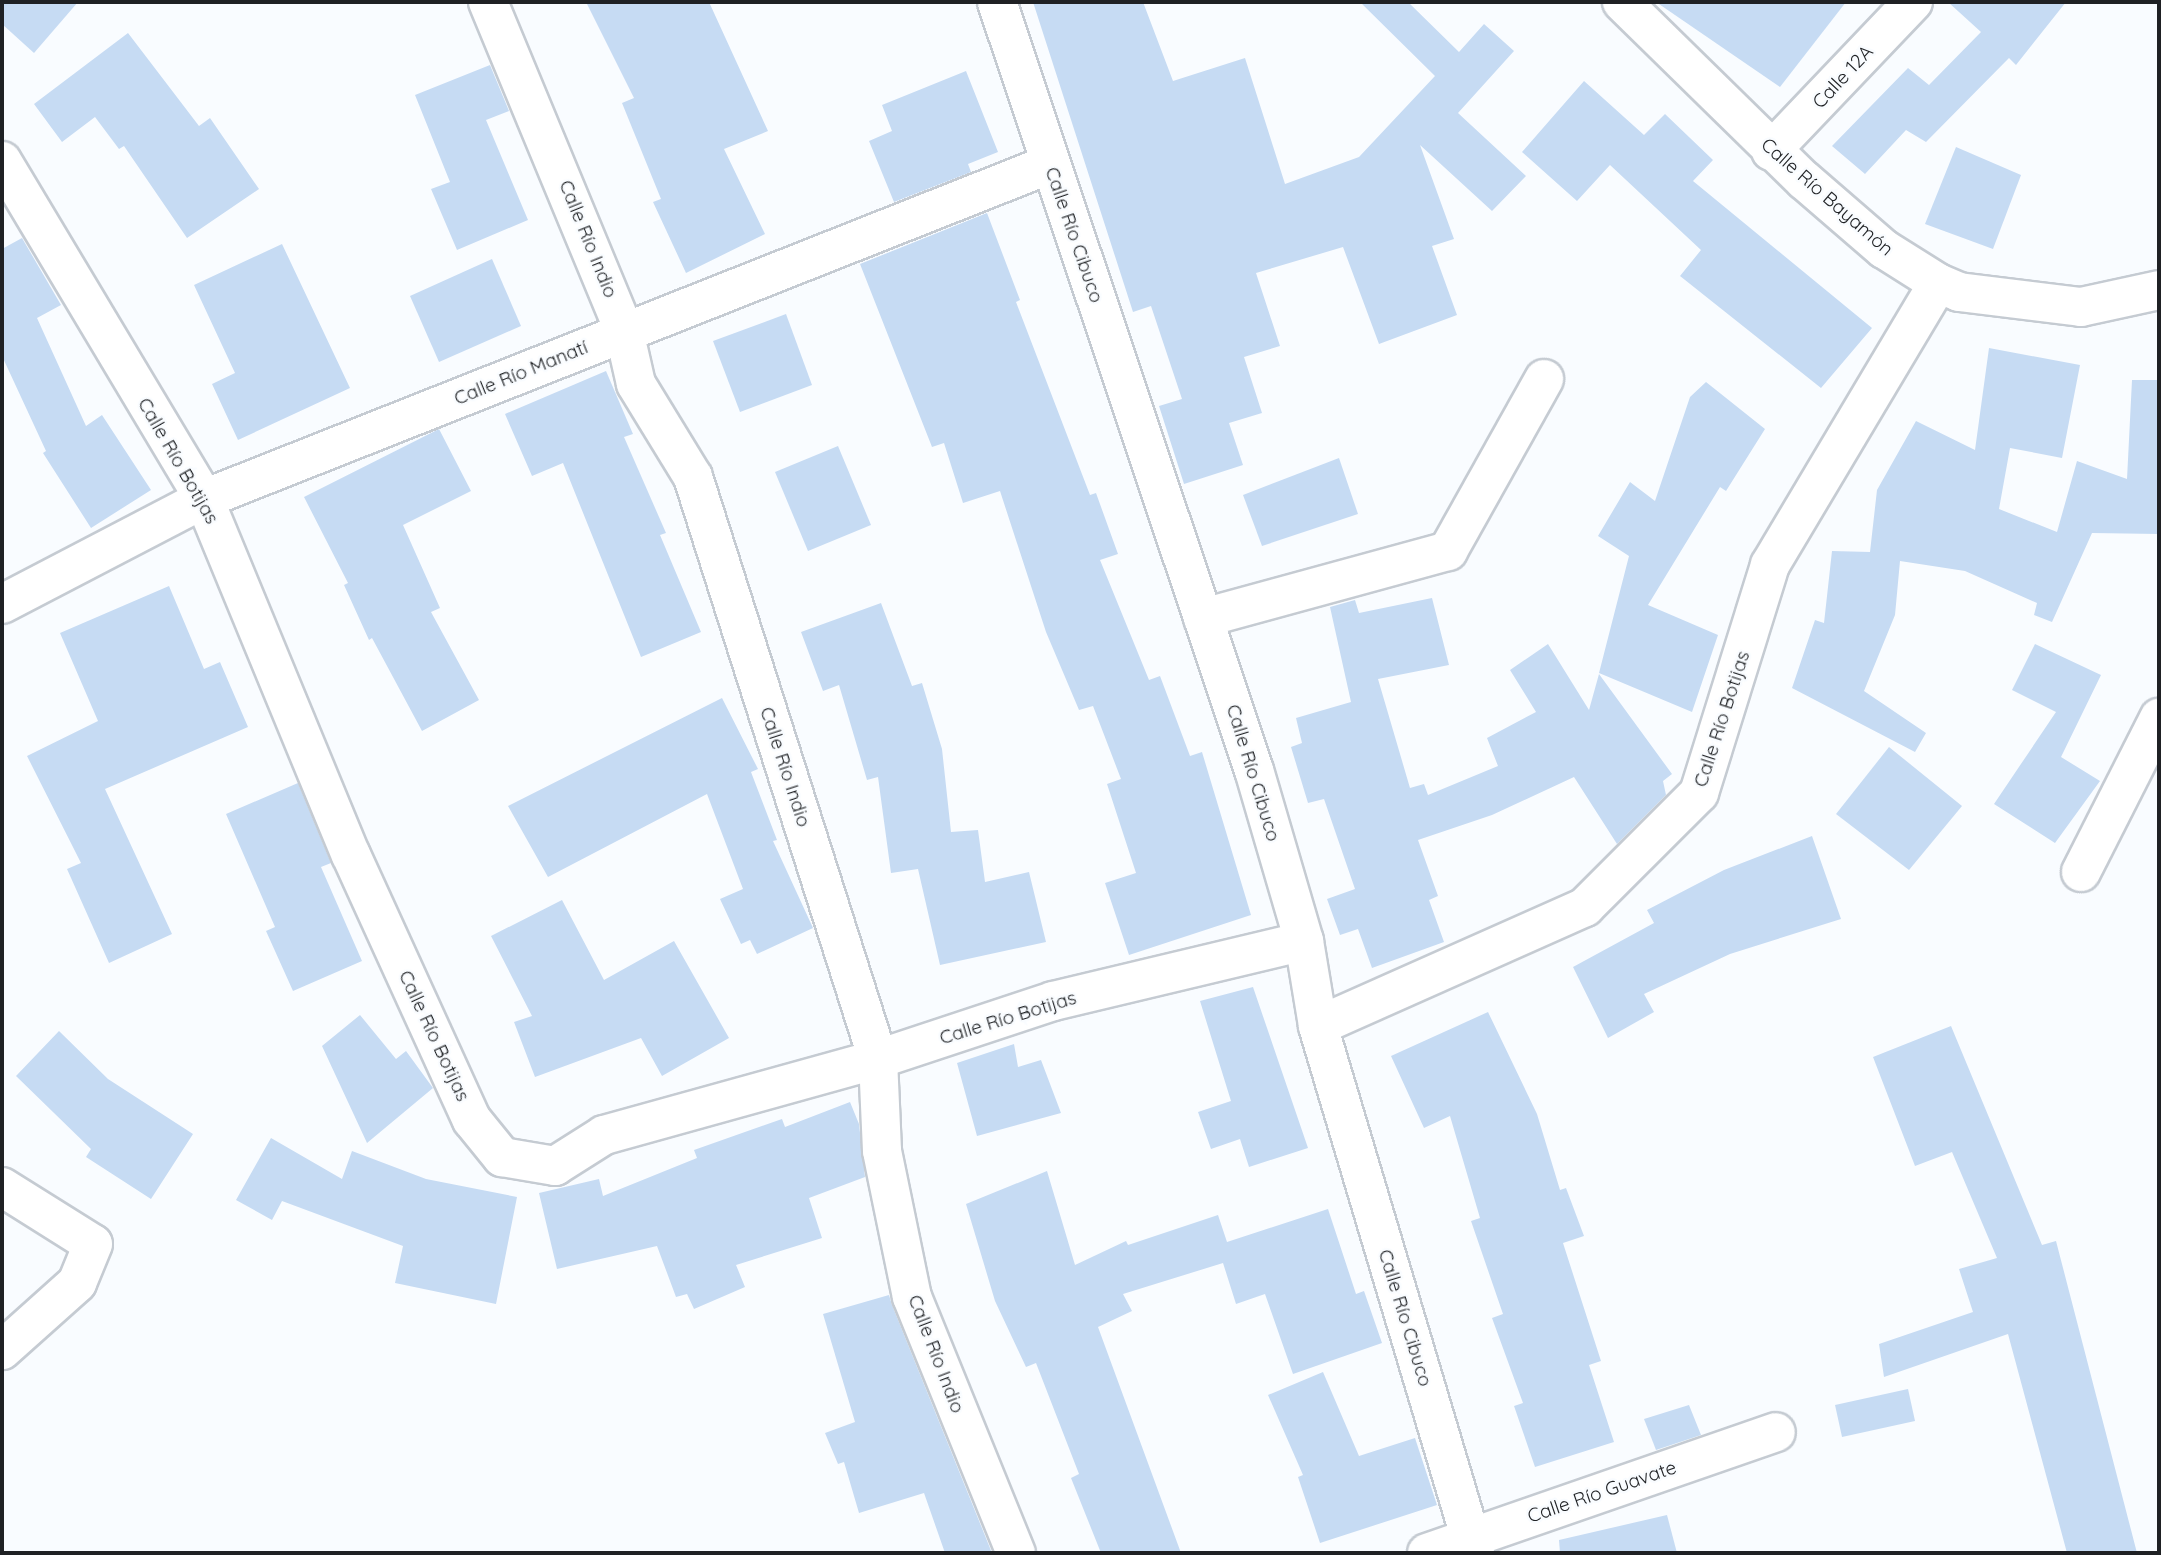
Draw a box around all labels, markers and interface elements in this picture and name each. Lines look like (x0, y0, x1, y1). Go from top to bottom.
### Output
street label: Calle 12A (1808, 41, 1878, 113)
street label: Calle Río Bayamón (1756, 133, 1898, 261)
street label: Calle Río Cibuco (1040, 164, 1108, 306)
street label: Calle Río Indio (554, 177, 622, 301)
street label: Calle Río Manatí (451, 336, 591, 410)
street label: Calle Río Botijas (133, 394, 223, 528)
street label: Calle Río Botijas (1689, 648, 1755, 790)
street label: Calle Río Cibuco (1221, 702, 1285, 844)
street label: Calle Río Indio (755, 704, 815, 830)
street label: Calle Río Botijas (394, 967, 474, 1105)
street label: Calle Río Botijas (937, 986, 1079, 1050)
street label: Calle Río Cibuco (1373, 1247, 1437, 1389)
street label: Calle Río Indio (903, 1292, 969, 1416)
street label: Calle Río Guavate (1525, 1456, 1679, 1528)

